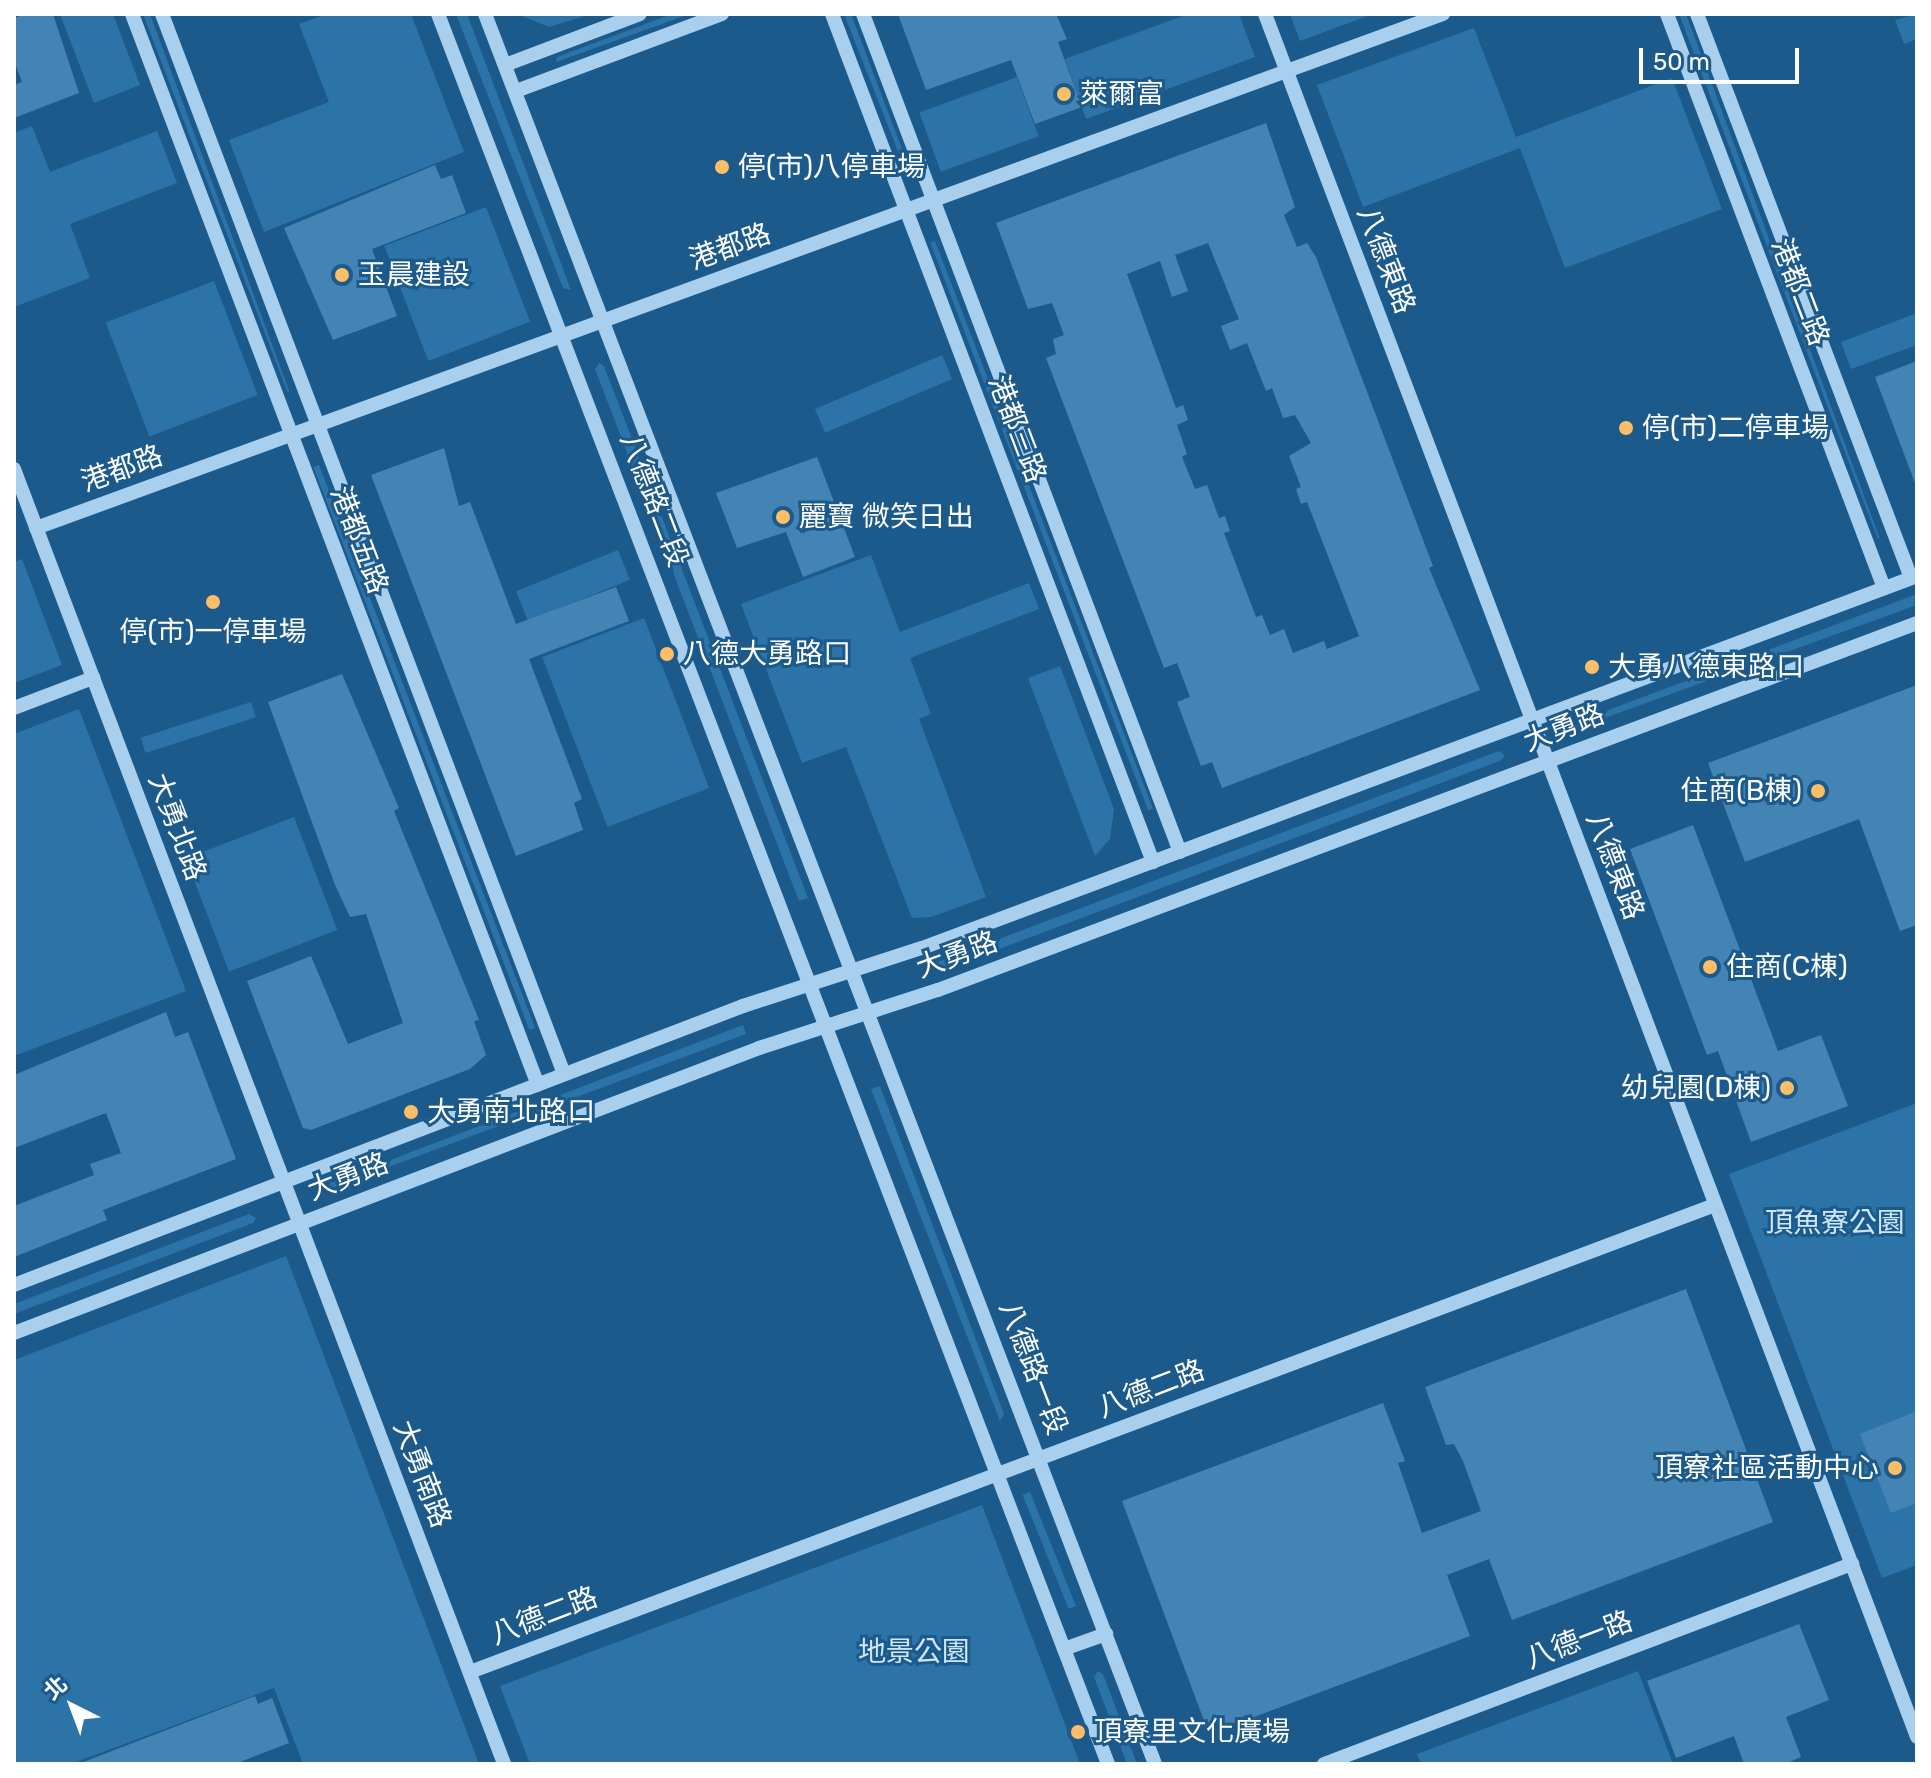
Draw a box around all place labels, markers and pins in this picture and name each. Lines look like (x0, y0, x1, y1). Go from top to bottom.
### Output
place label: 萊爾富 (1080, 77, 1164, 111)
marker: 萊爾富 (1055, 85, 1073, 103)
place label: 停(市)八停車場 (738, 150, 925, 184)
marker: 停(市)八停車場 (713, 158, 731, 176)
place label: 玉晨建設 (358, 258, 470, 292)
marker: 玉晨建設 (333, 266, 351, 284)
place label: 停(市)二停車場 (1642, 411, 1829, 445)
marker: 停(市)二停車場 (1617, 419, 1635, 437)
place label: 麗寶 微笑日出 (799, 500, 974, 534)
marker: 麗寶 微笑日出 (774, 508, 792, 526)
marker: 停(市)一停車場 (204, 593, 222, 611)
place label: 停(市)一停車場 (120, 615, 306, 649)
place label: 八德大勇路口 (683, 637, 851, 671)
marker: 八德大勇路口 (658, 645, 676, 663)
place label: 大勇八德東路口 (1608, 650, 1804, 684)
marker: 大勇八德東路口 (1583, 658, 1601, 676)
place label: 住商(B棟) (1680, 774, 1802, 808)
marker: 住商(B棟) (1809, 782, 1827, 800)
place label: 住商(C棟) (1726, 950, 1847, 984)
marker: 住商(C棟) (1701, 958, 1719, 976)
place label: 幼兒園(D棟) (1621, 1071, 1771, 1105)
marker: 幼兒園(D棟) (1778, 1079, 1796, 1097)
place label: 大勇南北路口 (427, 1095, 595, 1129)
marker: 大勇南北路口 (402, 1103, 420, 1121)
place label: 頂寮社區活動中心 (1655, 1451, 1879, 1485)
marker: 頂寮社區活動中心 (1886, 1459, 1904, 1477)
place label: 頂寮里文化廣場 (1094, 1715, 1290, 1749)
marker: 頂寮里文化廣場 (1069, 1723, 1087, 1741)

